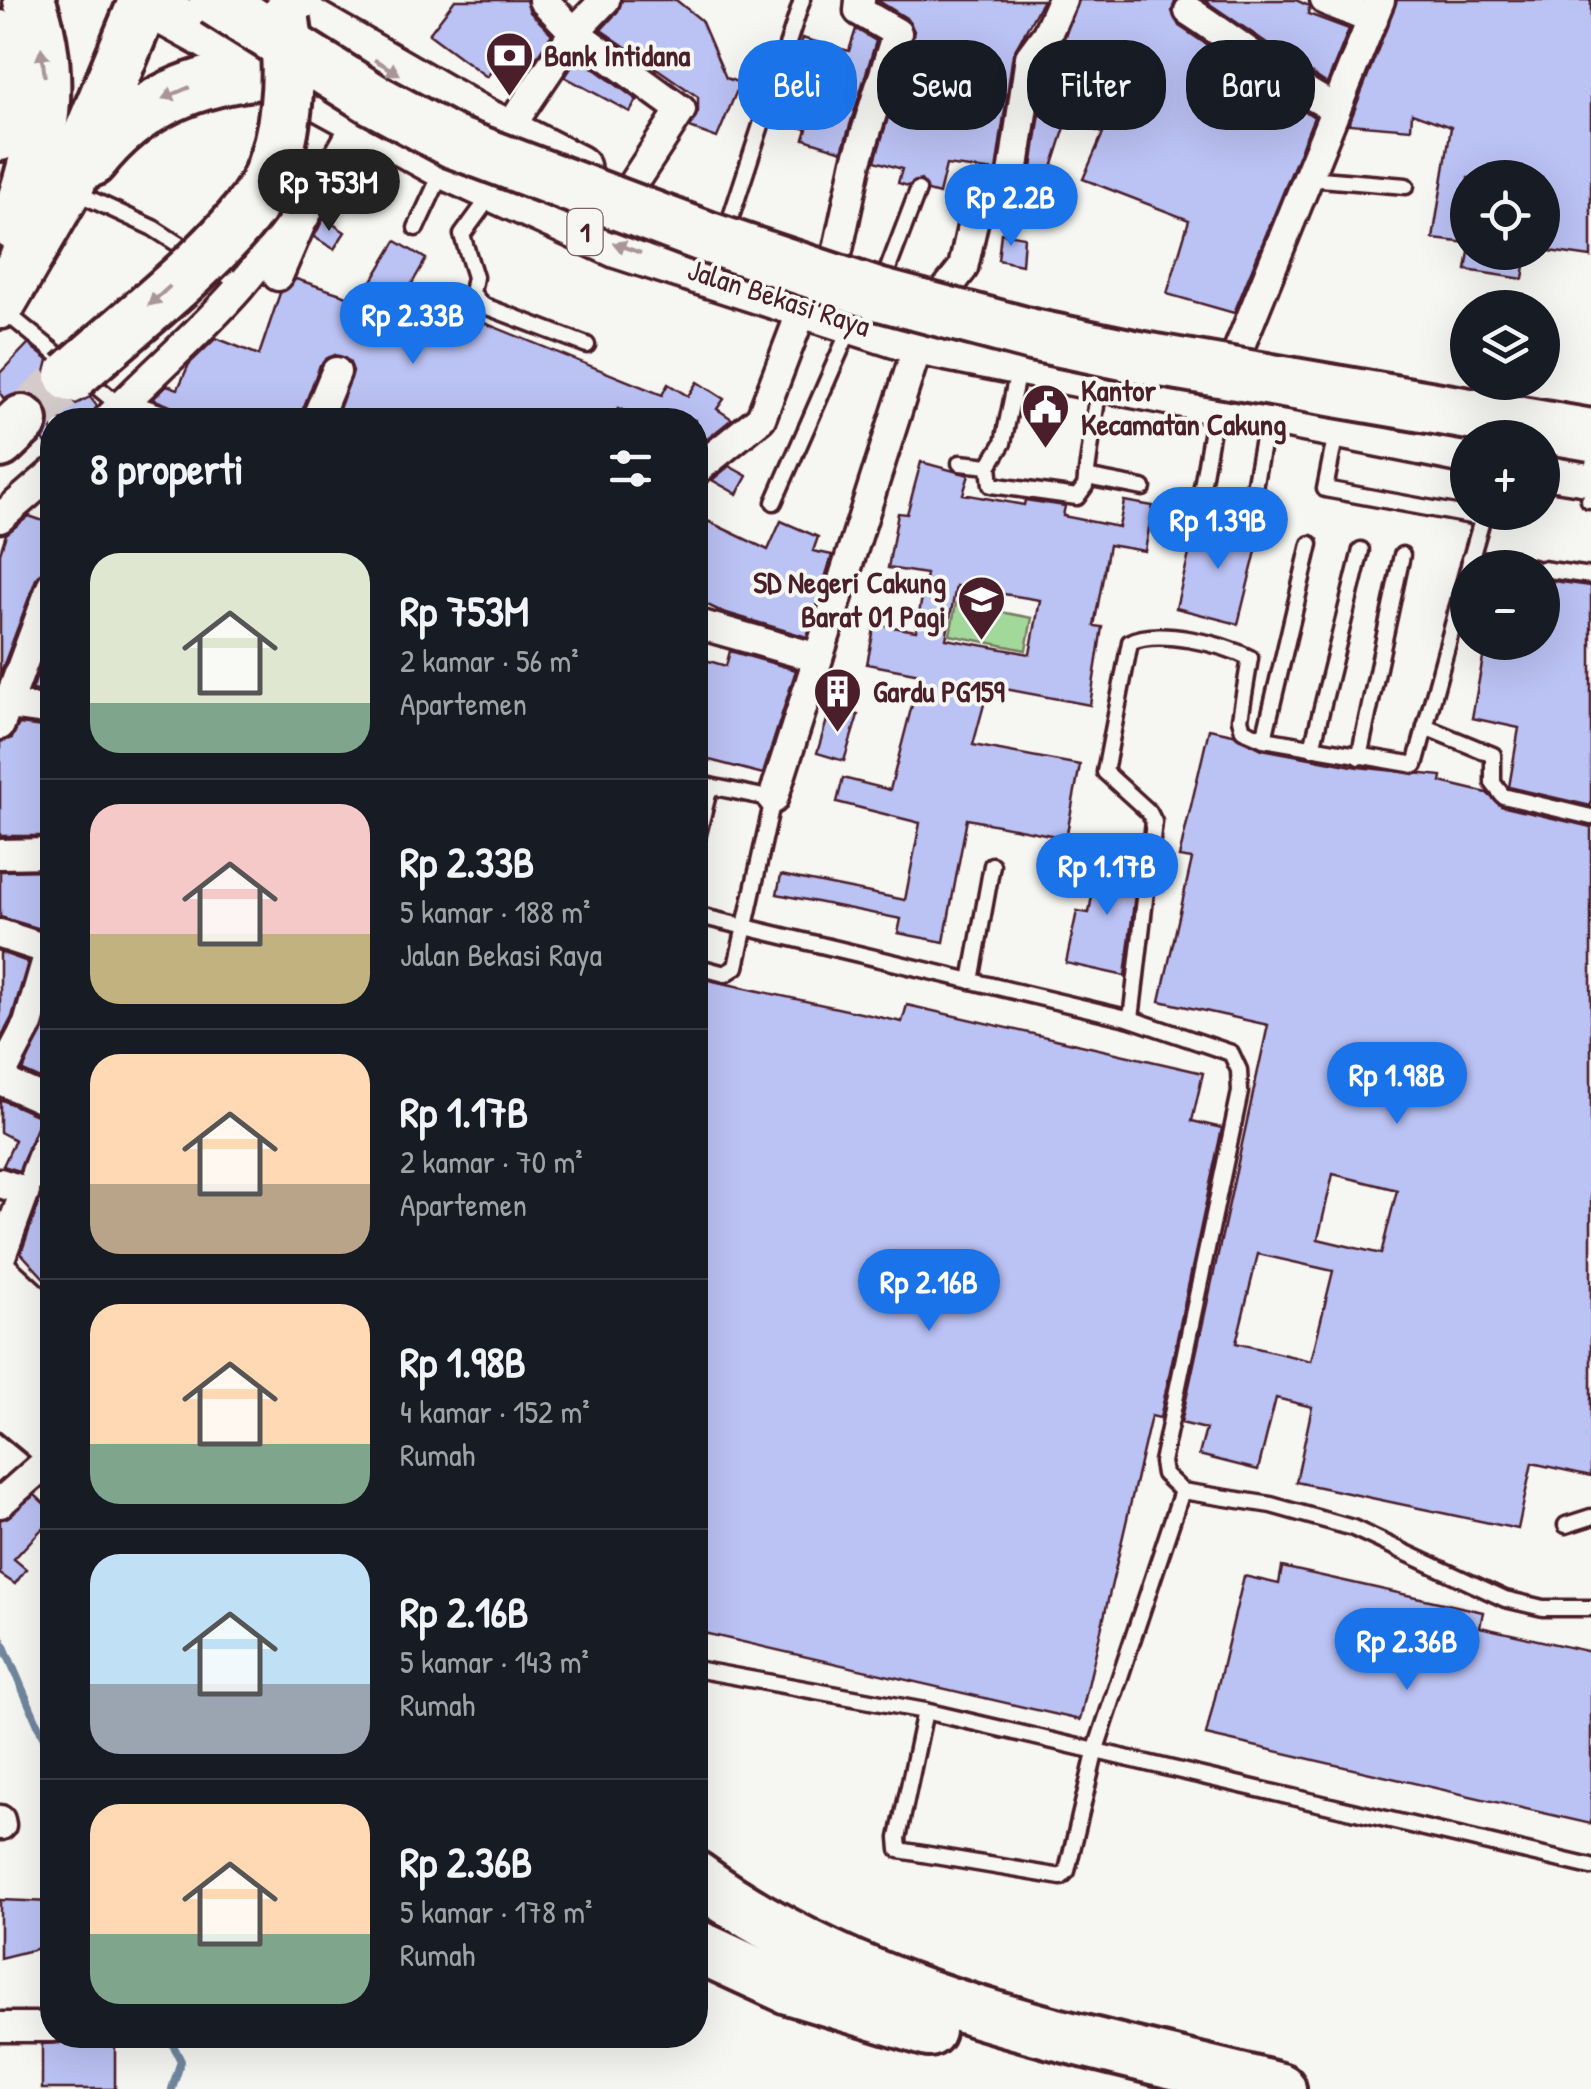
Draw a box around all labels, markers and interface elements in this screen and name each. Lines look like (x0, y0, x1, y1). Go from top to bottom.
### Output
bank icon: Bank Intidana (483, 30, 535, 98)
place label: Bank Intidana (544, 35, 691, 75)
chip: Beli (738, 40, 857, 130)
chip: Sewa (877, 40, 1007, 130)
chip: Filter (1027, 40, 1166, 130)
chip: Baru (1186, 40, 1315, 130)
one-way arrow (35, 45, 51, 77)
one-way arrow (372, 58, 401, 75)
one-way arrow (161, 85, 191, 101)
pin: Rp 753M (237, 149, 421, 234)
text: Rp 753M (280, 160, 378, 203)
map controls (1450, 160, 1560, 660)
button: locate (1450, 160, 1560, 270)
pin: Rp 2.2B (919, 164, 1103, 249)
text: Rp 2.2B (967, 175, 1055, 218)
road number: 1 (568, 209, 602, 255)
one-way arrow (611, 240, 641, 255)
street label: Jalan Bekasi Raya (683, 249, 876, 345)
pin: Rp 2.33B (310, 282, 516, 367)
one-way arrow (147, 284, 171, 307)
button: layers (1450, 290, 1560, 400)
text: Rp 2.33B (362, 293, 464, 336)
place label: Kantor Kecamatan Cakung (1081, 370, 1286, 445)
public building icon: Kantor Kecamatan Cakung (1020, 382, 1072, 450)
button: + (1450, 420, 1560, 530)
text: 8 properti (90, 440, 244, 497)
icon: filters (603, 441, 658, 496)
pin: Rp 1.39B (1115, 487, 1321, 572)
text: Rp 1.39B (1170, 498, 1266, 541)
button: − (1450, 550, 1560, 660)
place label: SD Negeri Cakung Barat 01 Pagi (753, 562, 946, 637)
school or university icon: SD Negeri Cakung Barat 01 Pagi (955, 574, 1007, 642)
text: Rp 753M (400, 582, 529, 639)
icon: home (170, 593, 290, 713)
text: 2 kamar · 56 m² (400, 639, 579, 682)
building icon: Gardu PG159 (812, 666, 864, 734)
place label: Gardu PG159 (873, 671, 1005, 711)
text: Apartemen (400, 682, 527, 725)
text: Rp 2.33B (400, 833, 534, 890)
pin: Rp 1.17B (1004, 833, 1210, 918)
icon: home (170, 844, 290, 964)
text: Rp 1.17B (1058, 844, 1156, 887)
text: 5 kamar · 188 m² (400, 890, 590, 933)
text: Jalan Bekasi Raya (400, 933, 602, 976)
pin: Rp 1.98B (1294, 1042, 1500, 1127)
text: Rp 1.98B (1349, 1053, 1445, 1096)
text: Rp 1.17B (400, 1083, 528, 1140)
icon: home (170, 1094, 290, 1214)
text: 2 kamar · 70 m² (400, 1140, 583, 1183)
text: Apartemen (400, 1183, 527, 1226)
pin: Rp 2.16B (826, 1249, 1032, 1334)
text: Rp 2.16B (880, 1260, 978, 1303)
text: Rp 1.98B (400, 1333, 526, 1390)
icon: home (170, 1344, 290, 1464)
text: 4 kamar · 152 m² (400, 1390, 590, 1433)
text: Rumah (400, 1433, 475, 1476)
text: Rp 2.16B (400, 1583, 529, 1640)
icon: home (170, 1594, 290, 1714)
pin: Rp 2.36B (1304, 1608, 1510, 1693)
text: Rp 2.36B (1357, 1619, 1457, 1662)
text: 5 kamar · 143 m² (400, 1640, 589, 1683)
text: Rumah (400, 1683, 475, 1726)
text: Rp 2.36B (400, 1833, 532, 1890)
icon: home (170, 1844, 290, 1964)
text: 5 kamar · 178 m² (400, 1890, 592, 1933)
text: Rumah (400, 1933, 475, 1976)

